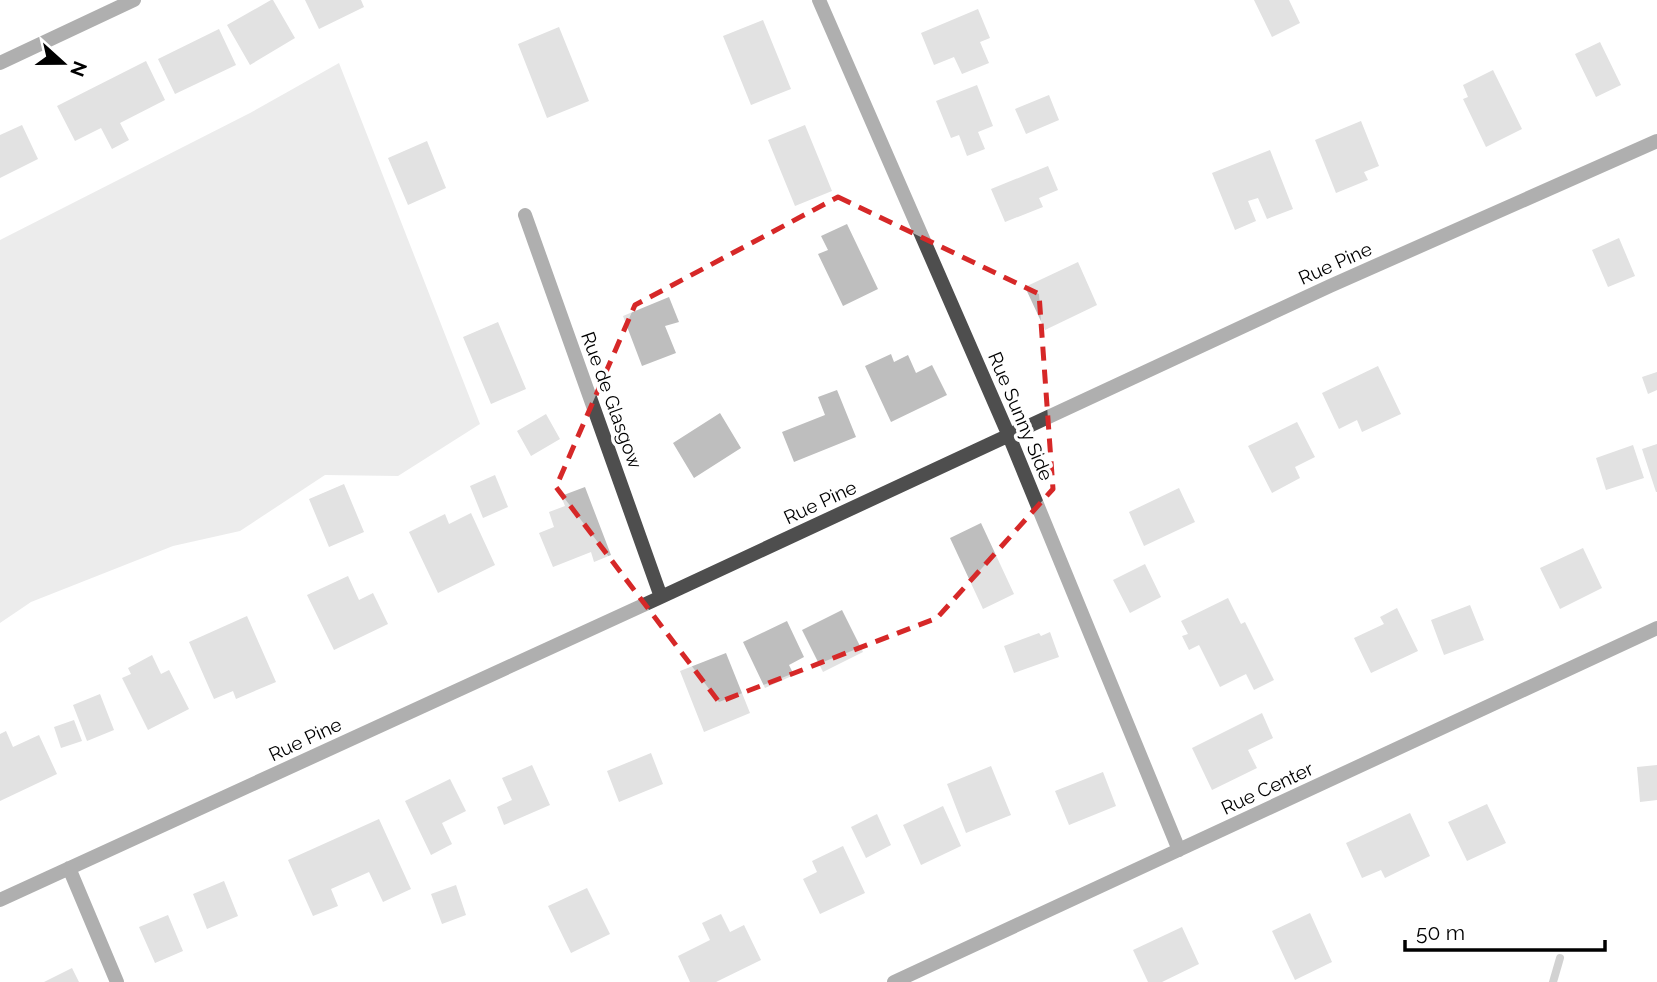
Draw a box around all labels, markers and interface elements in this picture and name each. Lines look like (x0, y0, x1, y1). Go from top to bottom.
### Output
north arrow (28, 28, 98, 98)
text: N (66, 58, 92, 80)
street label: Rue Pine (1295, 237, 1375, 289)
street label: Rue de Glasgow (577, 329, 647, 472)
street label: Rue Sunny Side (984, 348, 1058, 484)
street label: Rue Pine (780, 476, 860, 528)
street label: Rue Pine (265, 713, 345, 765)
street label: Rue Center (1218, 757, 1317, 819)
scale bar (1405, 908, 1604, 952)
text: 50 m (1416, 920, 1465, 945)

